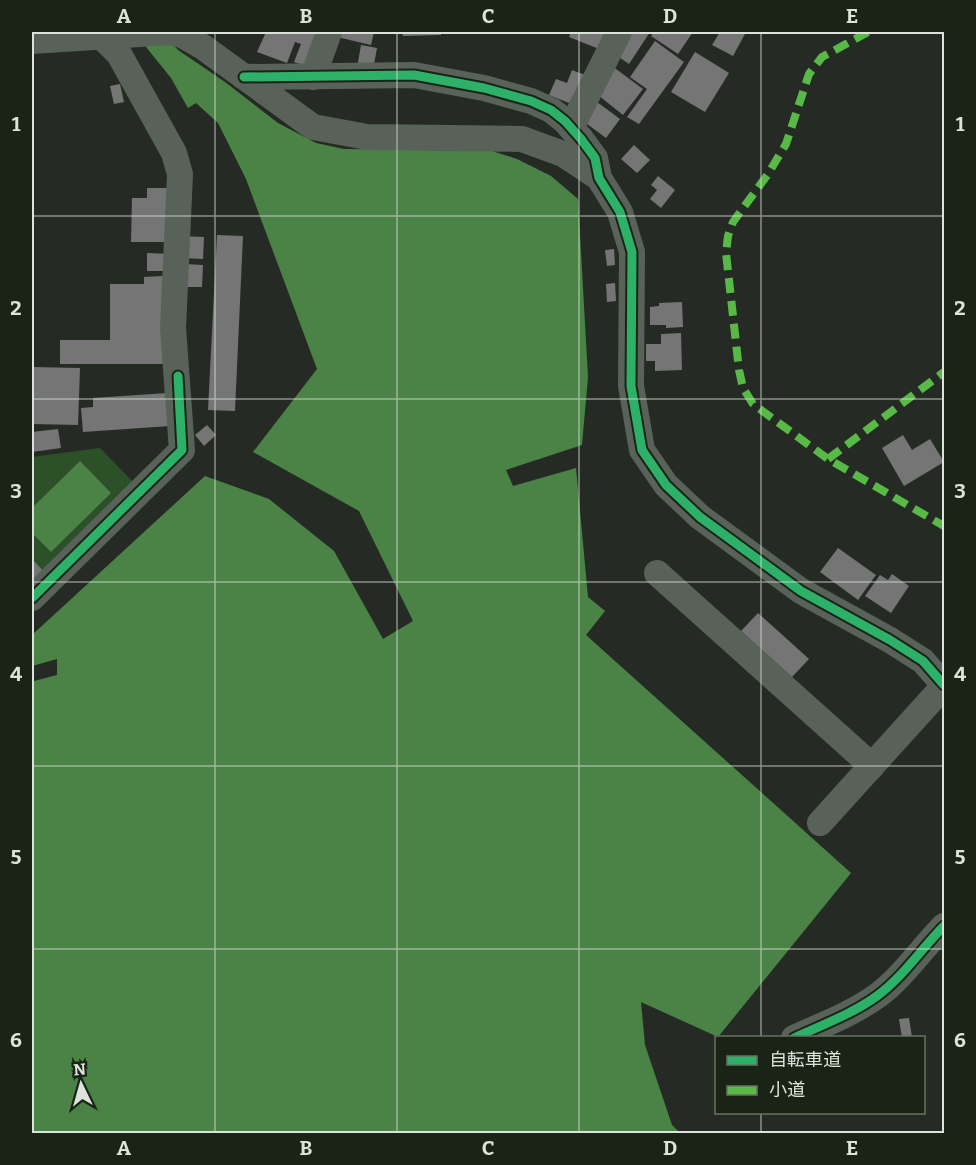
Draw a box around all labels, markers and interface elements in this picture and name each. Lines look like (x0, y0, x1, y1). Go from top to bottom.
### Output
text: A (117, 4, 132, 28)
text: B (300, 4, 313, 28)
text: C (482, 4, 494, 28)
text: D (663, 4, 677, 28)
text: E (846, 4, 858, 28)
text: 1 (12, 112, 21, 136)
text: 1 (956, 112, 965, 136)
text: 2 (10, 296, 22, 320)
text: 2 (954, 296, 966, 320)
text: 3 (10, 479, 22, 503)
text: 3 (954, 479, 966, 503)
text: 4 (10, 662, 22, 686)
text: 4 (954, 662, 966, 686)
text: 5 (11, 845, 22, 869)
text: 5 (955, 845, 966, 869)
text: 6 (10, 1028, 22, 1052)
text: 6 (954, 1028, 966, 1052)
legend (715, 1036, 925, 1114)
text: 自転車道 (769, 1049, 841, 1071)
north arrow (51, 1054, 111, 1114)
text: N (73, 1060, 87, 1080)
text: 小道 (769, 1079, 805, 1101)
text: A (117, 1136, 132, 1160)
text: B (300, 1136, 313, 1160)
text: C (482, 1136, 494, 1160)
text: D (663, 1136, 677, 1160)
text: E (846, 1136, 858, 1160)

